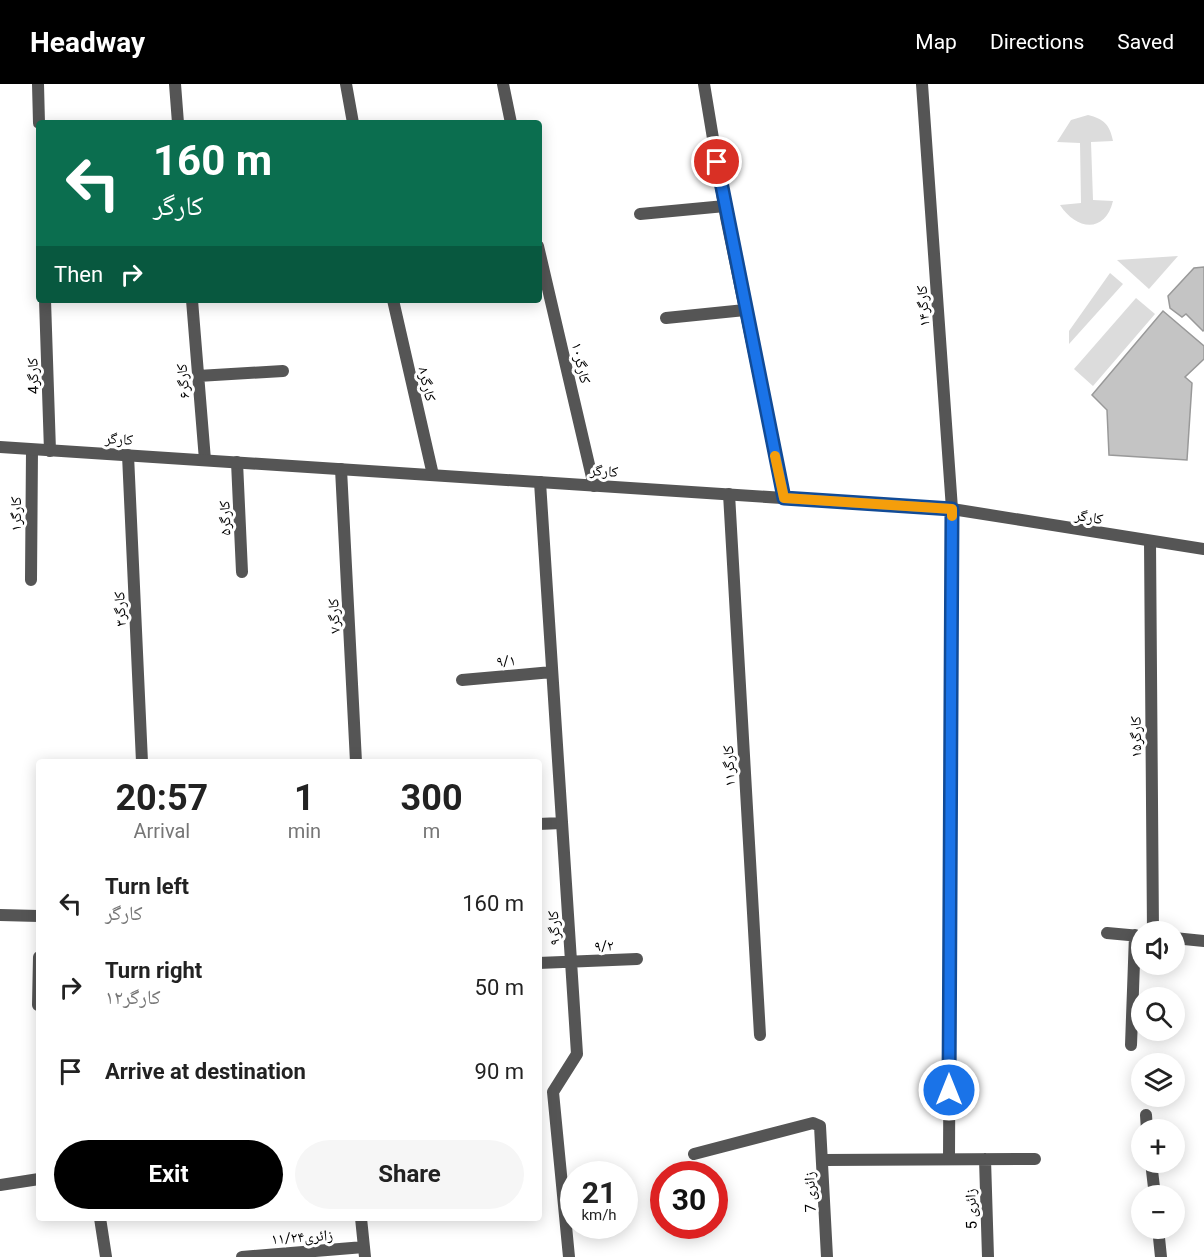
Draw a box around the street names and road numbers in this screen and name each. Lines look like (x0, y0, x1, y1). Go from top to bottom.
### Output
street label: کارگر۱۴ (913, 285, 933, 327)
street label: کارگر۱۰ (568, 341, 594, 385)
street label: 4کارگر (23, 357, 43, 395)
street label: کارگر۶ (173, 363, 193, 399)
street label: کارگر۸ (414, 365, 440, 403)
street label: کارگر (103, 429, 134, 449)
street label: کارگر (588, 461, 619, 481)
street label: کارگر۱ (7, 497, 25, 531)
street label: کارگر۵ (215, 500, 235, 536)
street label: کارگر (1073, 506, 1104, 528)
street label: کارگر۳ (110, 591, 130, 627)
street label: کارگر۷ (324, 598, 344, 634)
street label: ۹/۱ (495, 651, 517, 671)
street label: کارگر۱۵ (1127, 716, 1145, 758)
street label: کارگر۱۱ (719, 745, 739, 787)
street label: کارگر۹ (544, 910, 564, 946)
street label: ۹/۲ (594, 936, 615, 956)
street label: زائری 7 (800, 1171, 821, 1213)
street label: 5 زائری (961, 1188, 982, 1230)
street label: زائری۱۱/۲۴ (270, 1226, 334, 1249)

